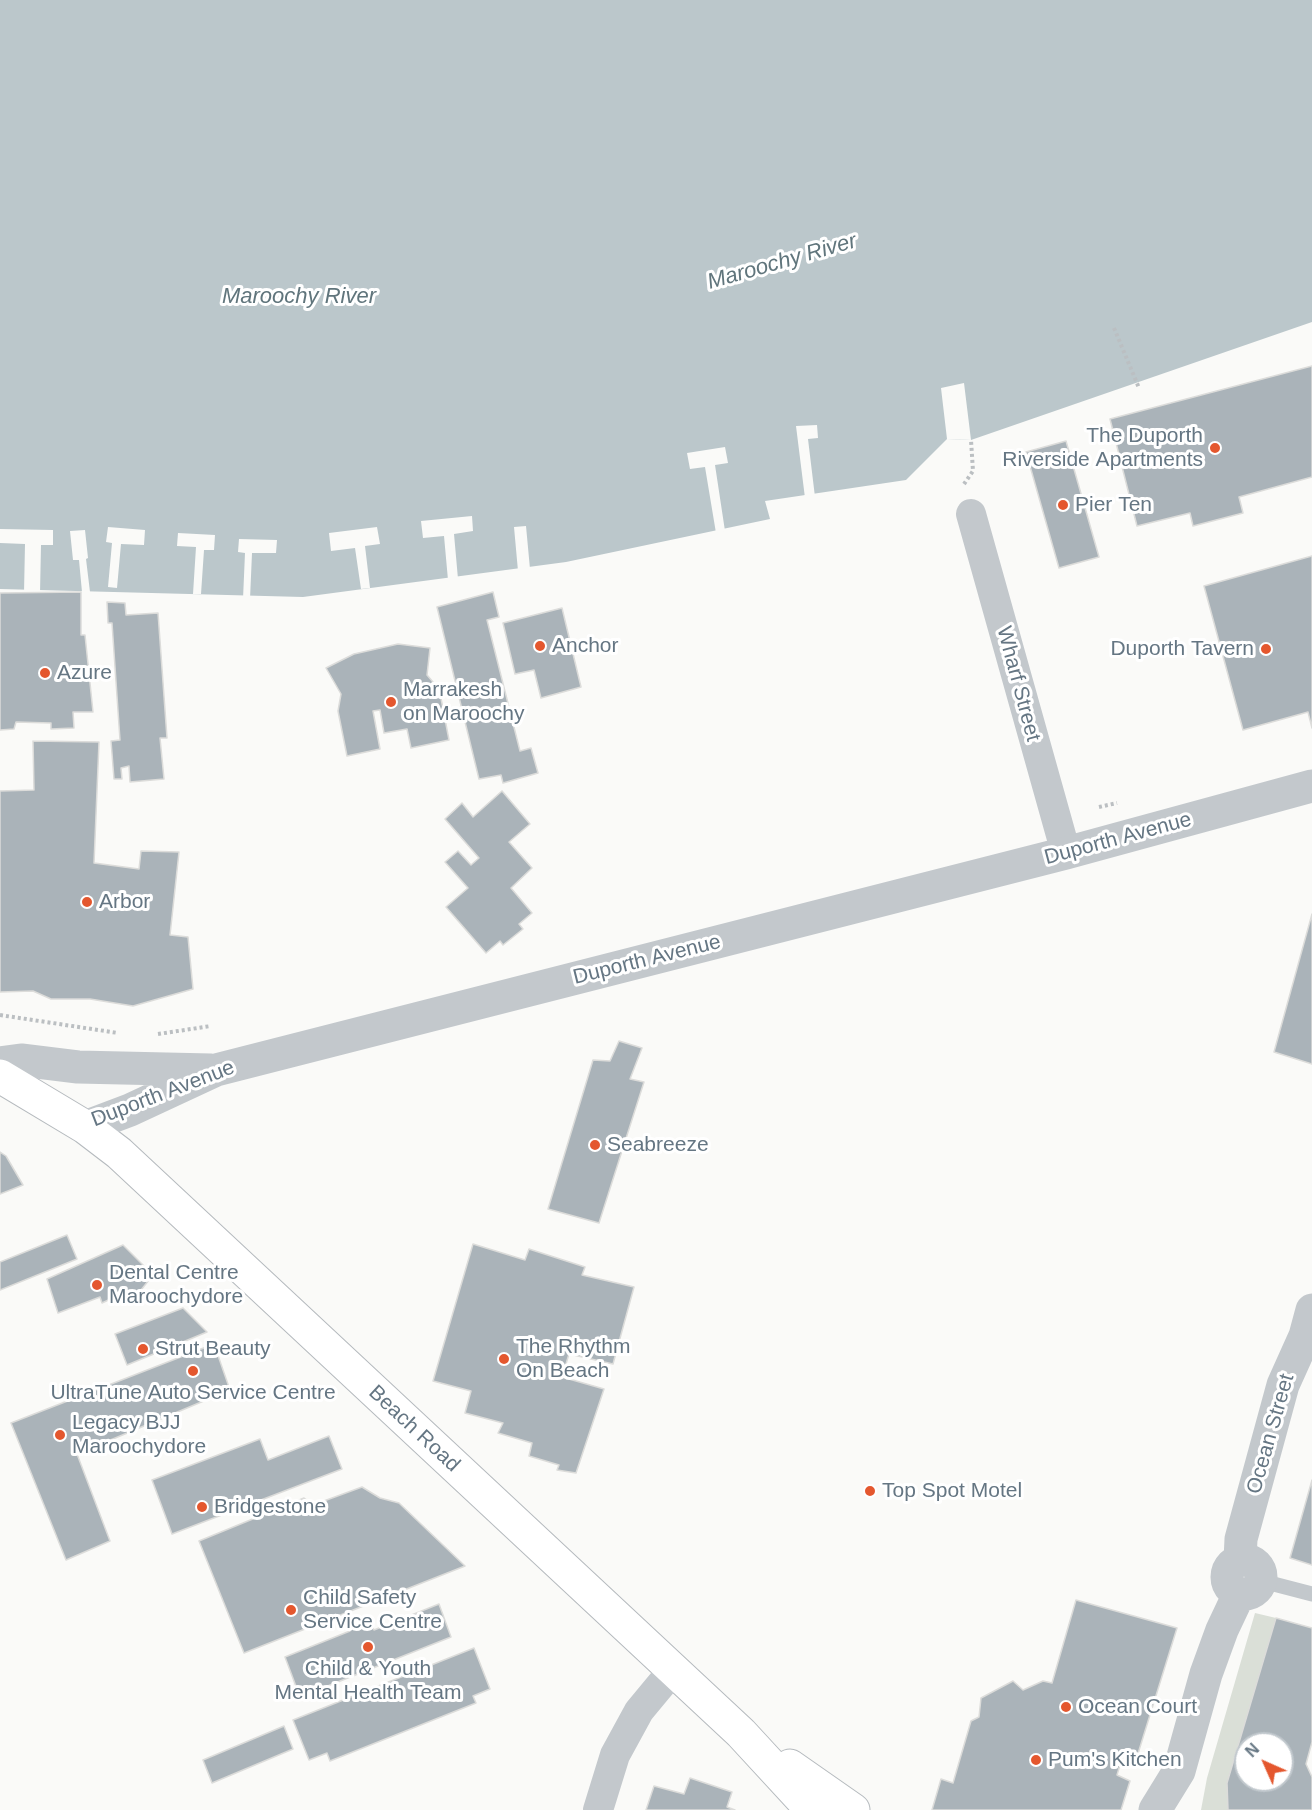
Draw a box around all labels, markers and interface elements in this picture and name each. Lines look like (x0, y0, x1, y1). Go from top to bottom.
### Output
water label: Maroochy River (704, 228, 860, 296)
water label: Maroochy River (222, 284, 376, 310)
place label: The Duporth Riverside Apartments (1002, 423, 1203, 473)
marker: The Duporth Riverside Apartments (1208, 441, 1222, 455)
place label: Pier Ten (1075, 492, 1152, 518)
marker: Pier Ten (1056, 498, 1070, 512)
street label: Wharf Street (991, 624, 1045, 744)
place label: Anchor (552, 633, 619, 659)
place label: Duporth Tavern (1110, 636, 1254, 662)
marker: Anchor (533, 639, 547, 653)
marker: Duporth Tavern (1259, 642, 1273, 656)
place label: Azure (57, 660, 112, 686)
marker: Azure (38, 666, 52, 680)
place label: Marrakesh on Maroochy (403, 677, 524, 727)
marker: Marrakesh on Maroochy (384, 695, 398, 709)
street label: Duporth Avenue (1042, 807, 1194, 871)
place label: Arbor (99, 889, 150, 915)
marker: Arbor (80, 895, 94, 909)
street label: Duporth Avenue (571, 929, 723, 991)
street label: Duporth Avenue (88, 1055, 238, 1133)
place label: Seabreeze (607, 1132, 709, 1158)
marker: Seabreeze (588, 1138, 602, 1152)
place label: Dental Centre Maroochydore (109, 1260, 243, 1310)
marker: Dental Centre Maroochydore (90, 1278, 104, 1292)
place label: The Rhythm On Beach (516, 1334, 630, 1384)
place label: Strut Beauty (155, 1336, 271, 1362)
marker: Strut Beauty (136, 1342, 150, 1356)
marker: The Rhythm On Beach (497, 1352, 511, 1366)
marker: UltraTune Auto Service Centre (186, 1364, 200, 1378)
street label: Ocean Street (1242, 1371, 1300, 1497)
place label: UltraTune Auto Service Centre (50, 1380, 336, 1406)
street label: Beach Road (363, 1380, 465, 1478)
place label: Legacy BJJ Maroochydore (72, 1410, 206, 1460)
marker: Legacy BJJ Maroochydore (53, 1428, 67, 1442)
place label: Top Spot Motel (882, 1478, 1022, 1504)
marker: Top Spot Motel (863, 1484, 877, 1498)
place label: Bridgestone (214, 1494, 326, 1520)
marker: Bridgestone (195, 1500, 209, 1514)
place label: Child Safety Service Centre (303, 1585, 442, 1635)
marker: Child Safety Service Centre (284, 1603, 298, 1617)
marker: Child & Youth Mental Health Team (361, 1640, 375, 1654)
place label: Child & Youth Mental Health Team (275, 1656, 461, 1706)
place label: Ocean Court (1078, 1694, 1197, 1720)
marker: Ocean Court (1059, 1700, 1073, 1714)
north arrow (1234, 1732, 1294, 1792)
text: N (1242, 1740, 1262, 1760)
place label: Pum's Kitchen (1048, 1747, 1182, 1773)
marker: Pum's Kitchen (1029, 1753, 1043, 1767)

